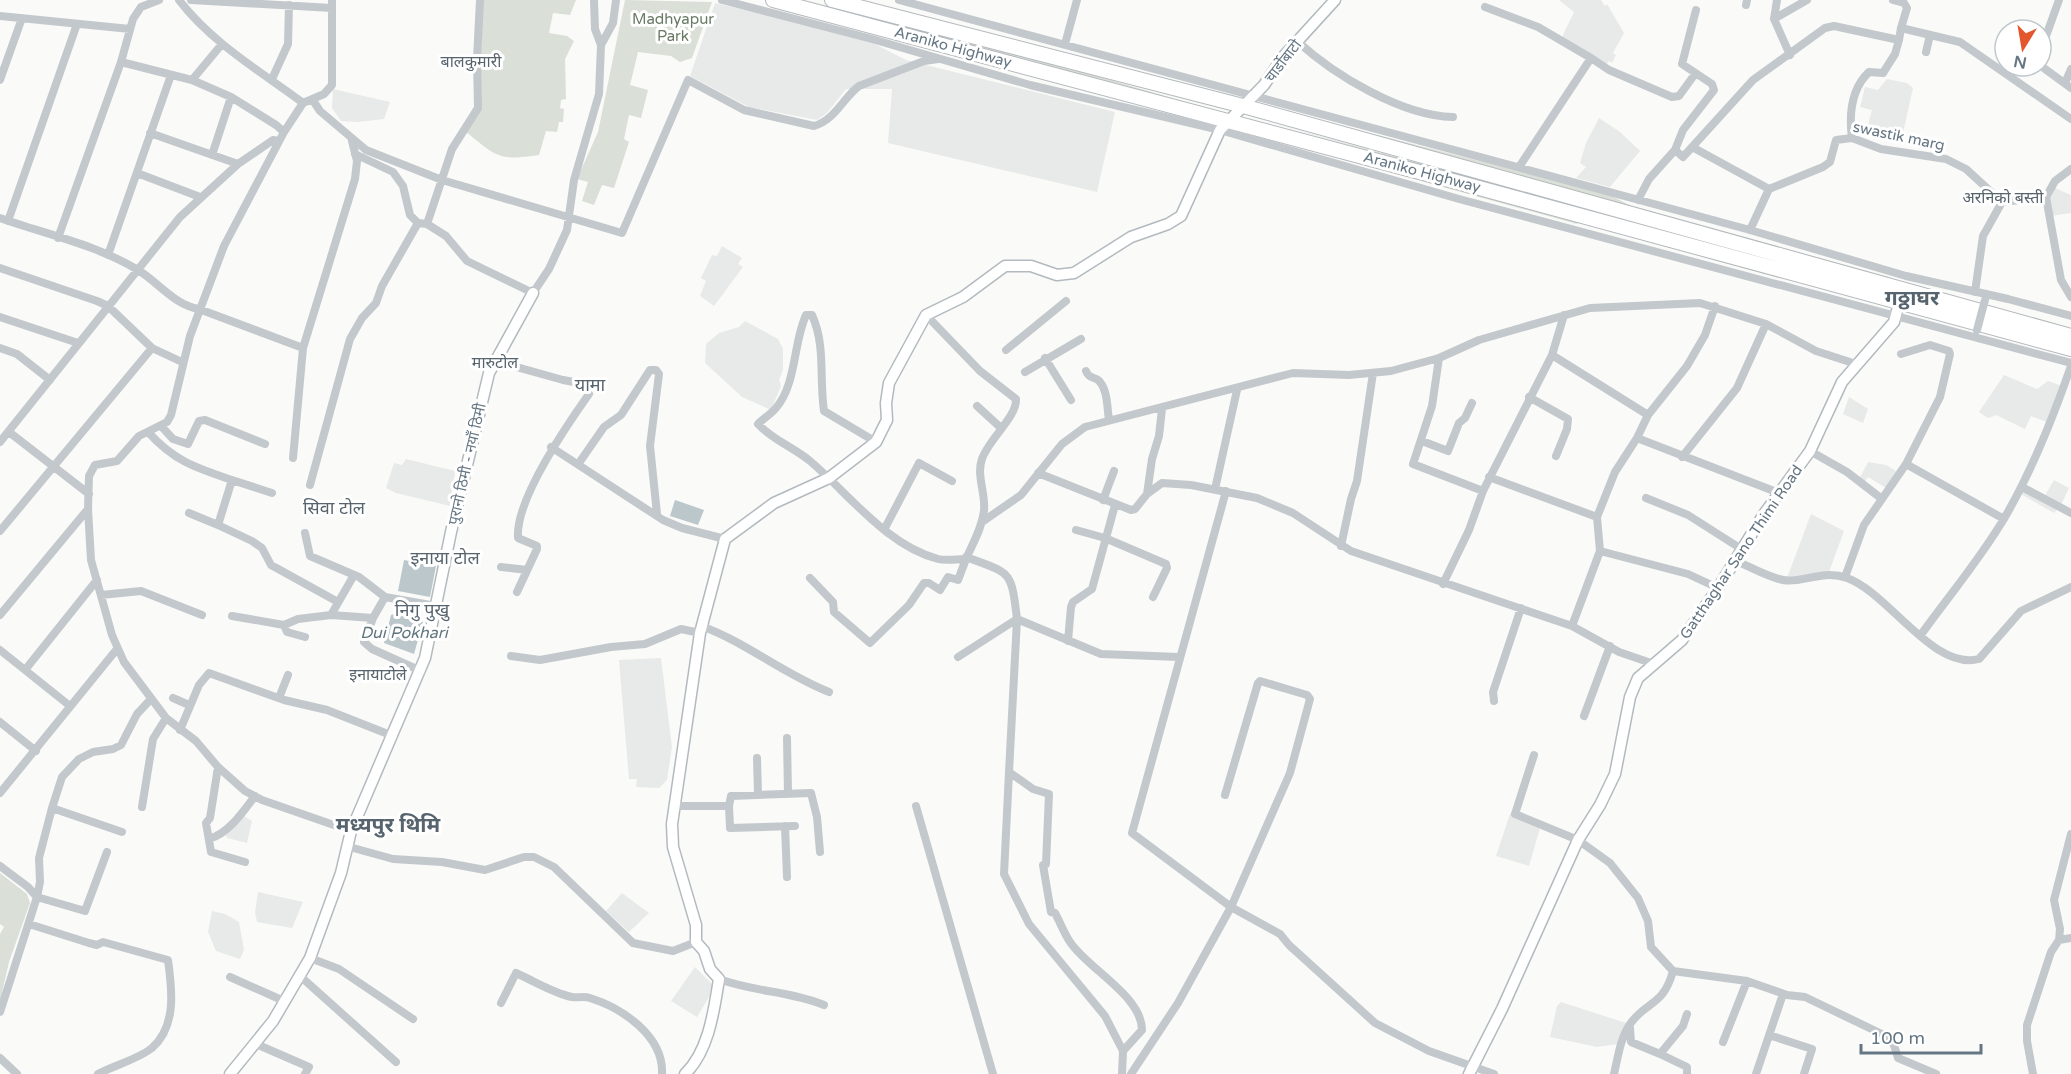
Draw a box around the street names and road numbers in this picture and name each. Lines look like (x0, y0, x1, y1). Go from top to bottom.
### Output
street label: Araniko Highway (892, 23, 1014, 71)
street label: चार्डोबाटो (1261, 35, 1306, 86)
street label: swastik marg (1852, 118, 1946, 154)
street label: Araniko Highway (1361, 148, 1483, 196)
street label: पुरानो ठिमी - नयाँ ठिमी (444, 400, 491, 527)
street label: Gatthaghar Sano Thimi Road (1676, 462, 1806, 642)

